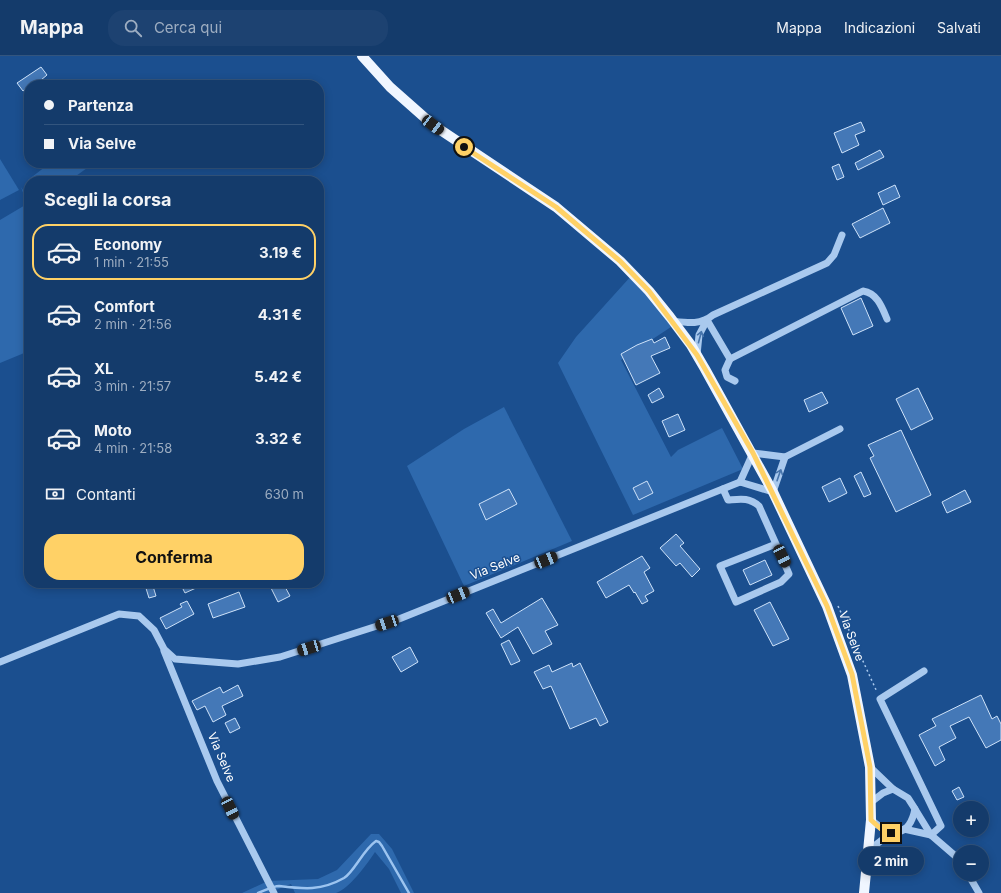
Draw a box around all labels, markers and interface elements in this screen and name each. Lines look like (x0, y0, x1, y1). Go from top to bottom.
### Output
search box (108, 10, 388, 46)
text: Mappa (20, 16, 84, 39)
icon: search (122, 17, 144, 39)
text: Cerca qui (154, 18, 222, 37)
text: Mappa (776, 19, 822, 36)
text: Indicazioni (844, 19, 915, 36)
text: Salvati (937, 19, 981, 36)
text: Partenza (68, 96, 134, 115)
car (420, 113, 446, 137)
text: Via Selve (68, 134, 136, 153)
route start (455, 138, 473, 156)
text: Scegli la corsa (44, 189, 172, 210)
icon: car (46, 234, 82, 270)
text: Economy (94, 235, 162, 254)
text: 3.19 € (259, 243, 302, 262)
text: 1 min · 21:55 (94, 254, 169, 270)
icon: car (46, 296, 82, 332)
text: Comfort (94, 297, 155, 316)
text: 4.31 € (258, 305, 302, 324)
text: 2 min · 21:56 (94, 316, 172, 332)
one-way arrow (697, 331, 704, 344)
icon: car (46, 358, 82, 394)
text: XL (94, 359, 114, 378)
text: 5.42 € (254, 367, 302, 386)
text: 3 min · 21:57 (94, 378, 171, 394)
icon: car (46, 420, 82, 456)
text: Moto (94, 421, 132, 440)
text: 3.32 € (255, 429, 302, 448)
text: 4 min · 21:58 (94, 440, 172, 456)
one-way arrow (776, 468, 783, 481)
icon: cash (44, 483, 66, 505)
text: Contanti (76, 485, 136, 504)
text: 630 m (265, 486, 304, 502)
button: Conferma (44, 534, 304, 580)
car (771, 543, 793, 569)
street label: Via Selve (468, 549, 522, 583)
car (533, 550, 559, 570)
car (445, 585, 471, 605)
street label: Via Selve (836, 609, 868, 663)
car (374, 614, 400, 632)
car (296, 639, 322, 657)
street label: Via Selve (205, 730, 239, 784)
car (219, 795, 241, 821)
map controls (953, 801, 989, 881)
button: + (953, 801, 989, 837)
route end (882, 824, 900, 842)
button: − (953, 845, 989, 881)
callout: 2 min (858, 847, 924, 875)
text: 2 min (874, 853, 908, 869)

